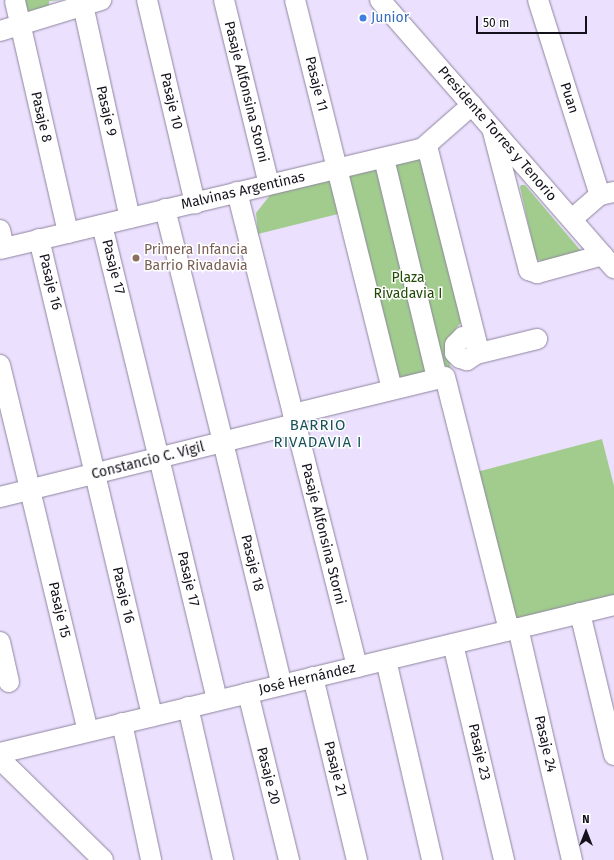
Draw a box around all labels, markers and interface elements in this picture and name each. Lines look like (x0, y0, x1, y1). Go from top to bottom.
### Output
scale bar (478, 8, 589, 34)
place label: Junior (371, 10, 409, 26)
marker: Junior (358, 13, 368, 23)
text: 50 m (483, 16, 509, 30)
street label: Pasaje Alfonsina Storni (220, 20, 272, 164)
street label: Pasaje 11 (301, 55, 331, 113)
street label: Presidente Torres y Tenorio (434, 63, 560, 205)
street label: Pasaje 10 (156, 71, 186, 131)
street label: Puan (556, 80, 582, 116)
street label: Pasaje 9 (92, 84, 120, 138)
street label: Pasaje 8 (27, 90, 55, 144)
street label: Malvinas Argentinas (180, 169, 306, 213)
street label: Pasaje 17 (98, 238, 128, 296)
place label: Primera Infancia Barrio Rivadavia (144, 242, 248, 274)
street label: Pasaje 16 (35, 252, 65, 312)
marker: Primera Infancia Barrio Rivadavia (131, 253, 141, 263)
park label: Plaza Rivadavia I (374, 270, 442, 302)
district label: BARRIO RIVADAVIA I (274, 416, 362, 451)
street label: Constancio C. Vigil (90, 439, 206, 483)
street label: Pasaje Alfonsina Storni (297, 462, 349, 606)
street label: Pasaje 18 (237, 533, 267, 593)
street label: Pasaje 17 (173, 550, 203, 608)
street label: Pasaje 16 (108, 565, 138, 625)
street label: Pasaje 15 (44, 580, 74, 640)
street label: José Hernández (257, 660, 357, 698)
street label: Pasaje 24 (530, 714, 560, 774)
street label: Pasaje 23 (464, 722, 494, 782)
street label: Pasaje 21 (320, 740, 350, 798)
street label: Pasaje 20 (253, 745, 283, 807)
north arrow (566, 812, 606, 852)
text: N (582, 813, 590, 826)

